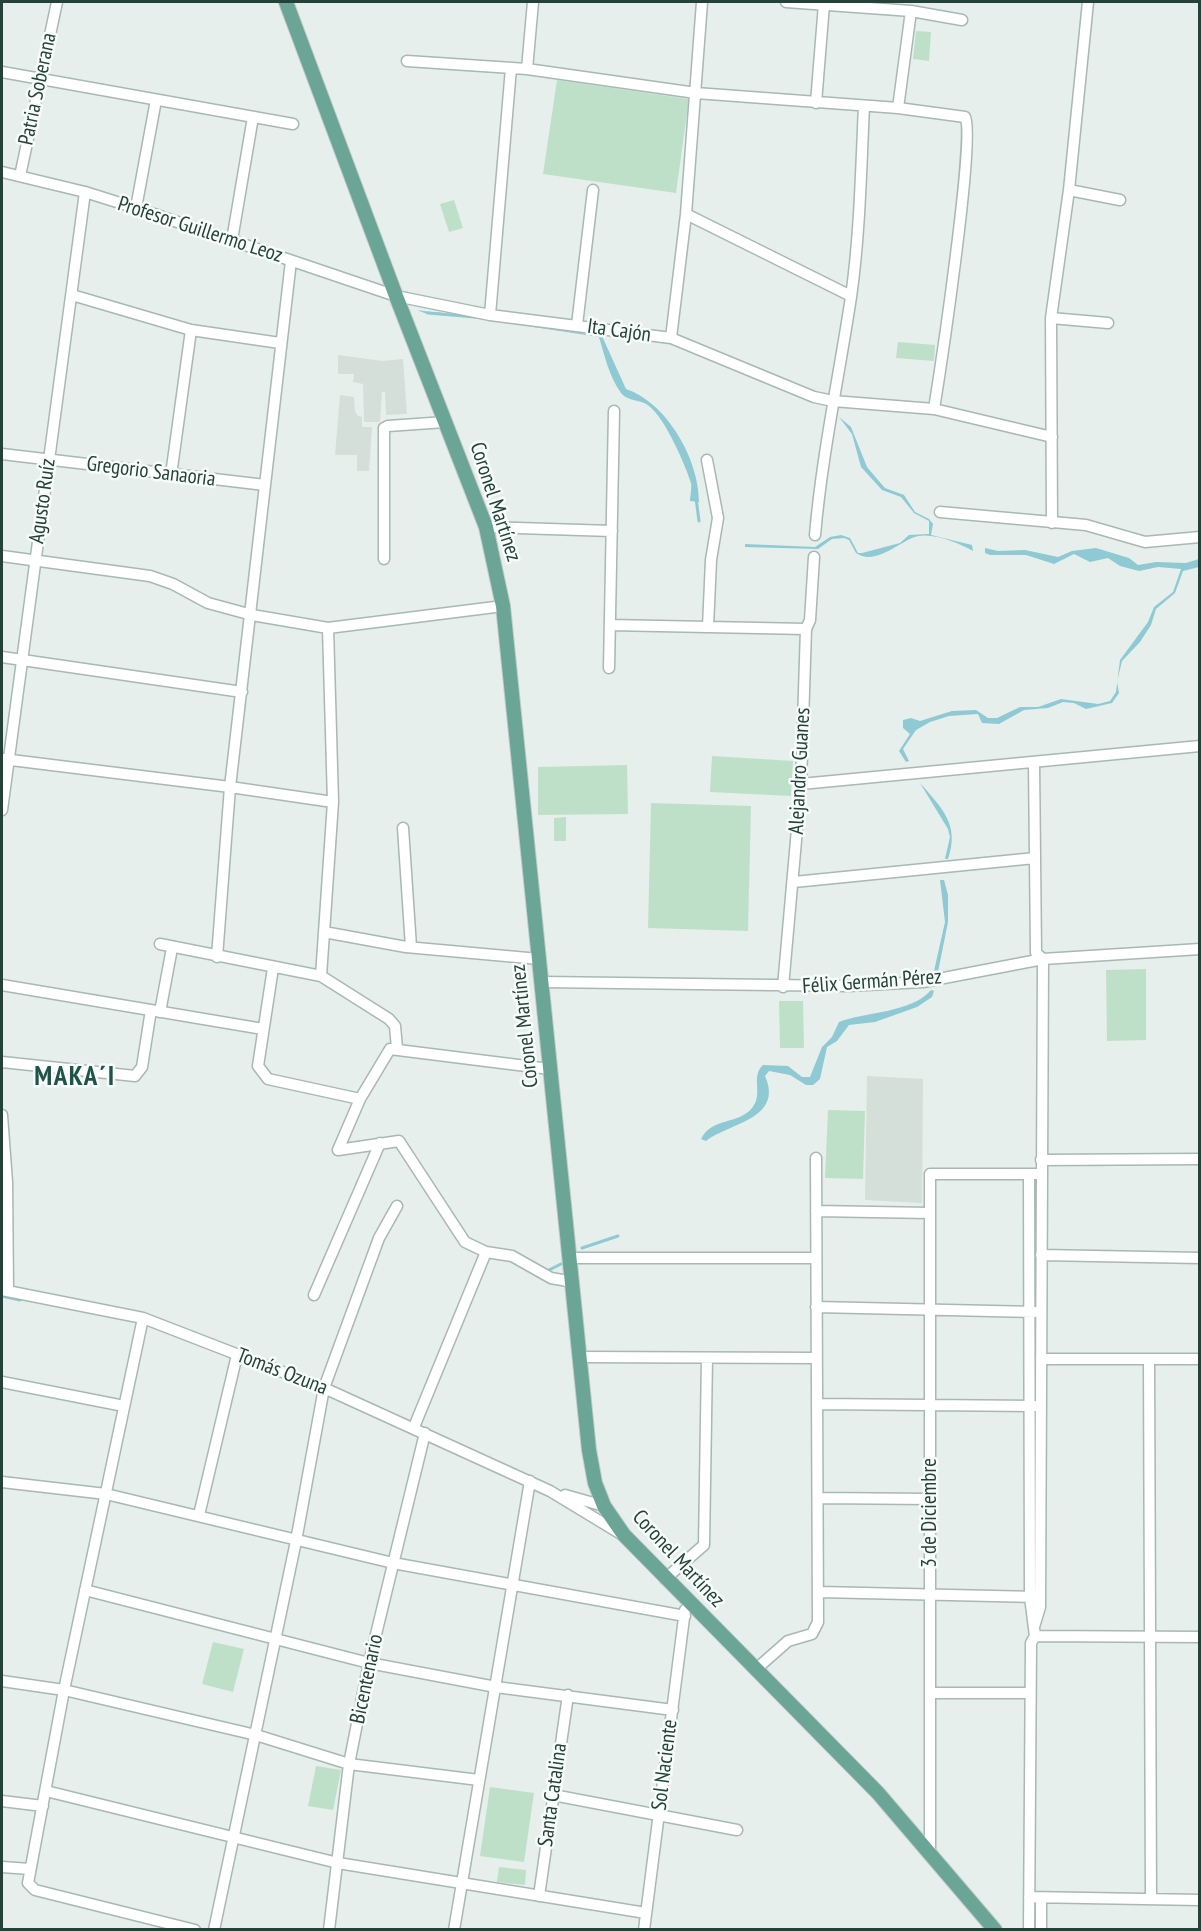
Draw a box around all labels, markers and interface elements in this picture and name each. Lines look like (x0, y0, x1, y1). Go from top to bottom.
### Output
street label: Patria Soberana (14, 31, 62, 147)
street label: Profesor Guillermo Leoz (114, 191, 286, 269)
street label: Ita Cajón (586, 314, 652, 348)
street label: Coronel Martínez (464, 439, 526, 565)
street label: Gregorio Sanaoria (85, 452, 217, 492)
street label: Agusto Ruíz (25, 457, 61, 545)
street label: Alejandro Guanes (784, 707, 816, 835)
street label: Coronel Martínez (506, 963, 544, 1089)
street label: Félix Germán Pérez (801, 965, 943, 999)
district label: MAKA´I (34, 1061, 116, 1093)
street label: Tomás Ozuna (233, 1343, 331, 1401)
street label: 3 de Diciembre (917, 1458, 943, 1568)
street label: Coronel Martínez (627, 1505, 729, 1613)
street label: Bicentenario (345, 1632, 389, 1726)
street label: Sol Naciente (647, 1718, 683, 1812)
street label: Santa Catalina (533, 1742, 573, 1848)

